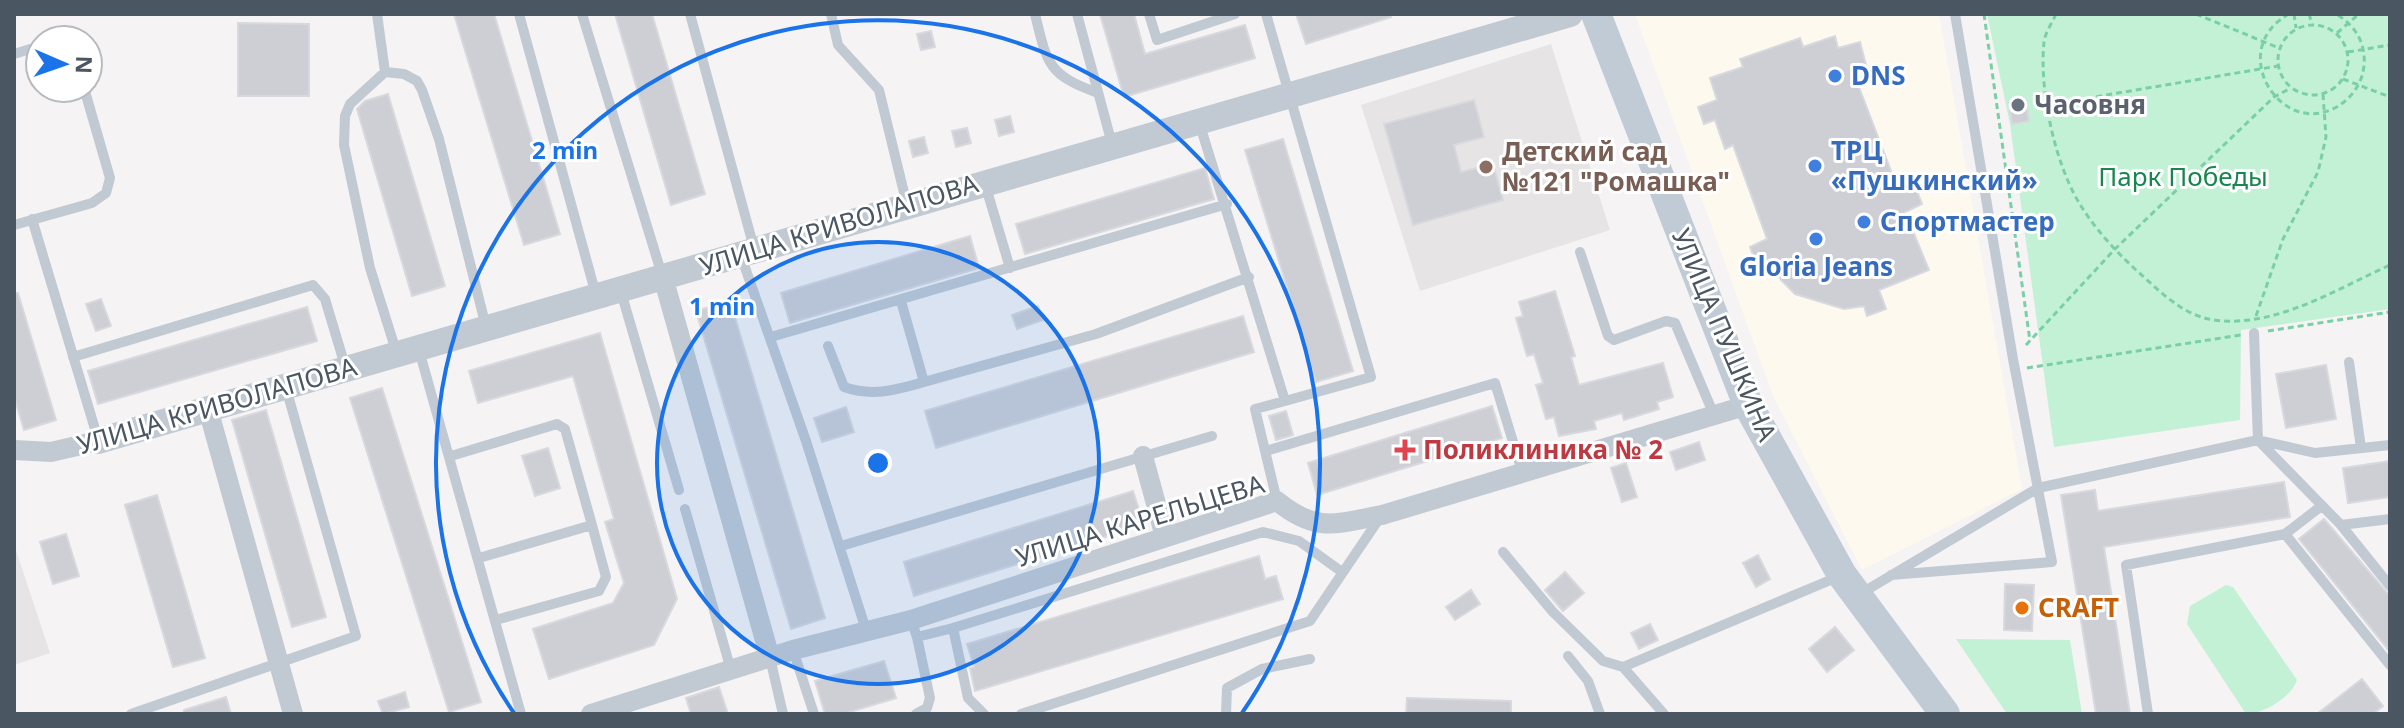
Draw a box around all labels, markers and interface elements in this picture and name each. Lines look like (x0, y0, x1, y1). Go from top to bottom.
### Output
north arrow (24, 24, 104, 104)
text: N (70, 55, 100, 74)
place label: DNS (1851, 57, 1906, 93)
marker: DNS (1826, 67, 1844, 85)
place label: Часовня (2034, 86, 2146, 122)
marker: Часовня (2009, 96, 2027, 114)
place label: ТРЦ «Пушкинский» (1831, 132, 2038, 198)
text: 2 min (532, 133, 598, 166)
place label: Детский сад №121 "Ромашка" (1502, 133, 1730, 199)
marker: ТРЦ «Пушкинский» (1806, 157, 1824, 175)
marker: Детский сад №121 "Ромашка" (1477, 158, 1495, 176)
park label: Парк Победы (2098, 158, 2268, 194)
street label: УЛИЦА КРИВОЛАПОВА (695, 164, 983, 284)
place label: Спортмастер (1880, 203, 2055, 239)
marker: Спортмастер (1855, 213, 1873, 231)
street label: УЛИЦА ПУШКИНА (1664, 223, 1786, 447)
marker: Gloria Jeans (1807, 230, 1825, 248)
place label: Gloria Jeans (1739, 248, 1893, 284)
text: 1 min (689, 289, 755, 322)
street label: УЛИЦА КРИВОЛАПОВА (73, 348, 361, 462)
place label: Поликлиника № 2 (1423, 431, 1663, 467)
marker: Поликлиника № 2 (1394, 439, 1416, 461)
centre of rings (864, 449, 892, 477)
street label: УЛИЦА КАРЕЛЬЦЕВА (1011, 465, 1269, 575)
place label: CRAFT (2038, 589, 2119, 625)
marker: CRAFT (2013, 599, 2031, 617)

